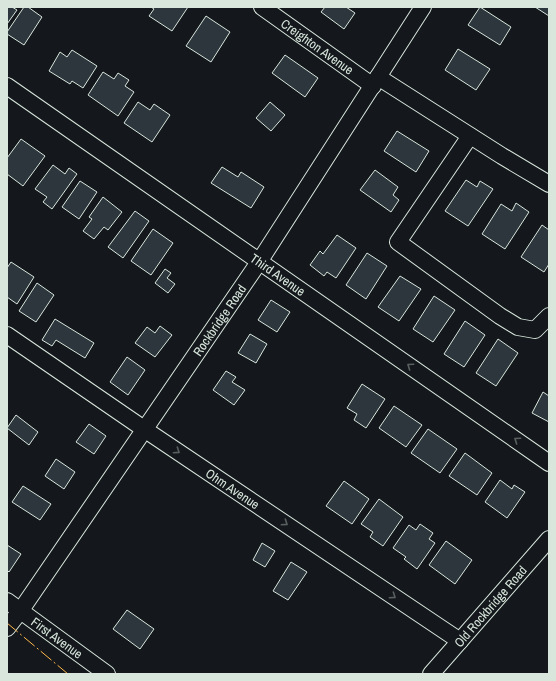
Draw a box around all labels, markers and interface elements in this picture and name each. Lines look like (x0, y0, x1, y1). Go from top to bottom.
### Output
street label: Creighton Avenue (278, 15, 357, 78)
street label: Third Avenue (247, 249, 309, 300)
street label: Rockbridge Road (189, 281, 250, 359)
one-way arrow (407, 363, 414, 371)
one-way arrow (514, 437, 521, 445)
one-way arrow (173, 446, 180, 454)
street label: Ohm Avenue (202, 464, 263, 513)
one-way arrow (280, 518, 287, 525)
street label: Old Rockbridge Road (450, 562, 530, 650)
one-way arrow (388, 591, 395, 598)
street label: First Avenue (28, 613, 86, 662)

